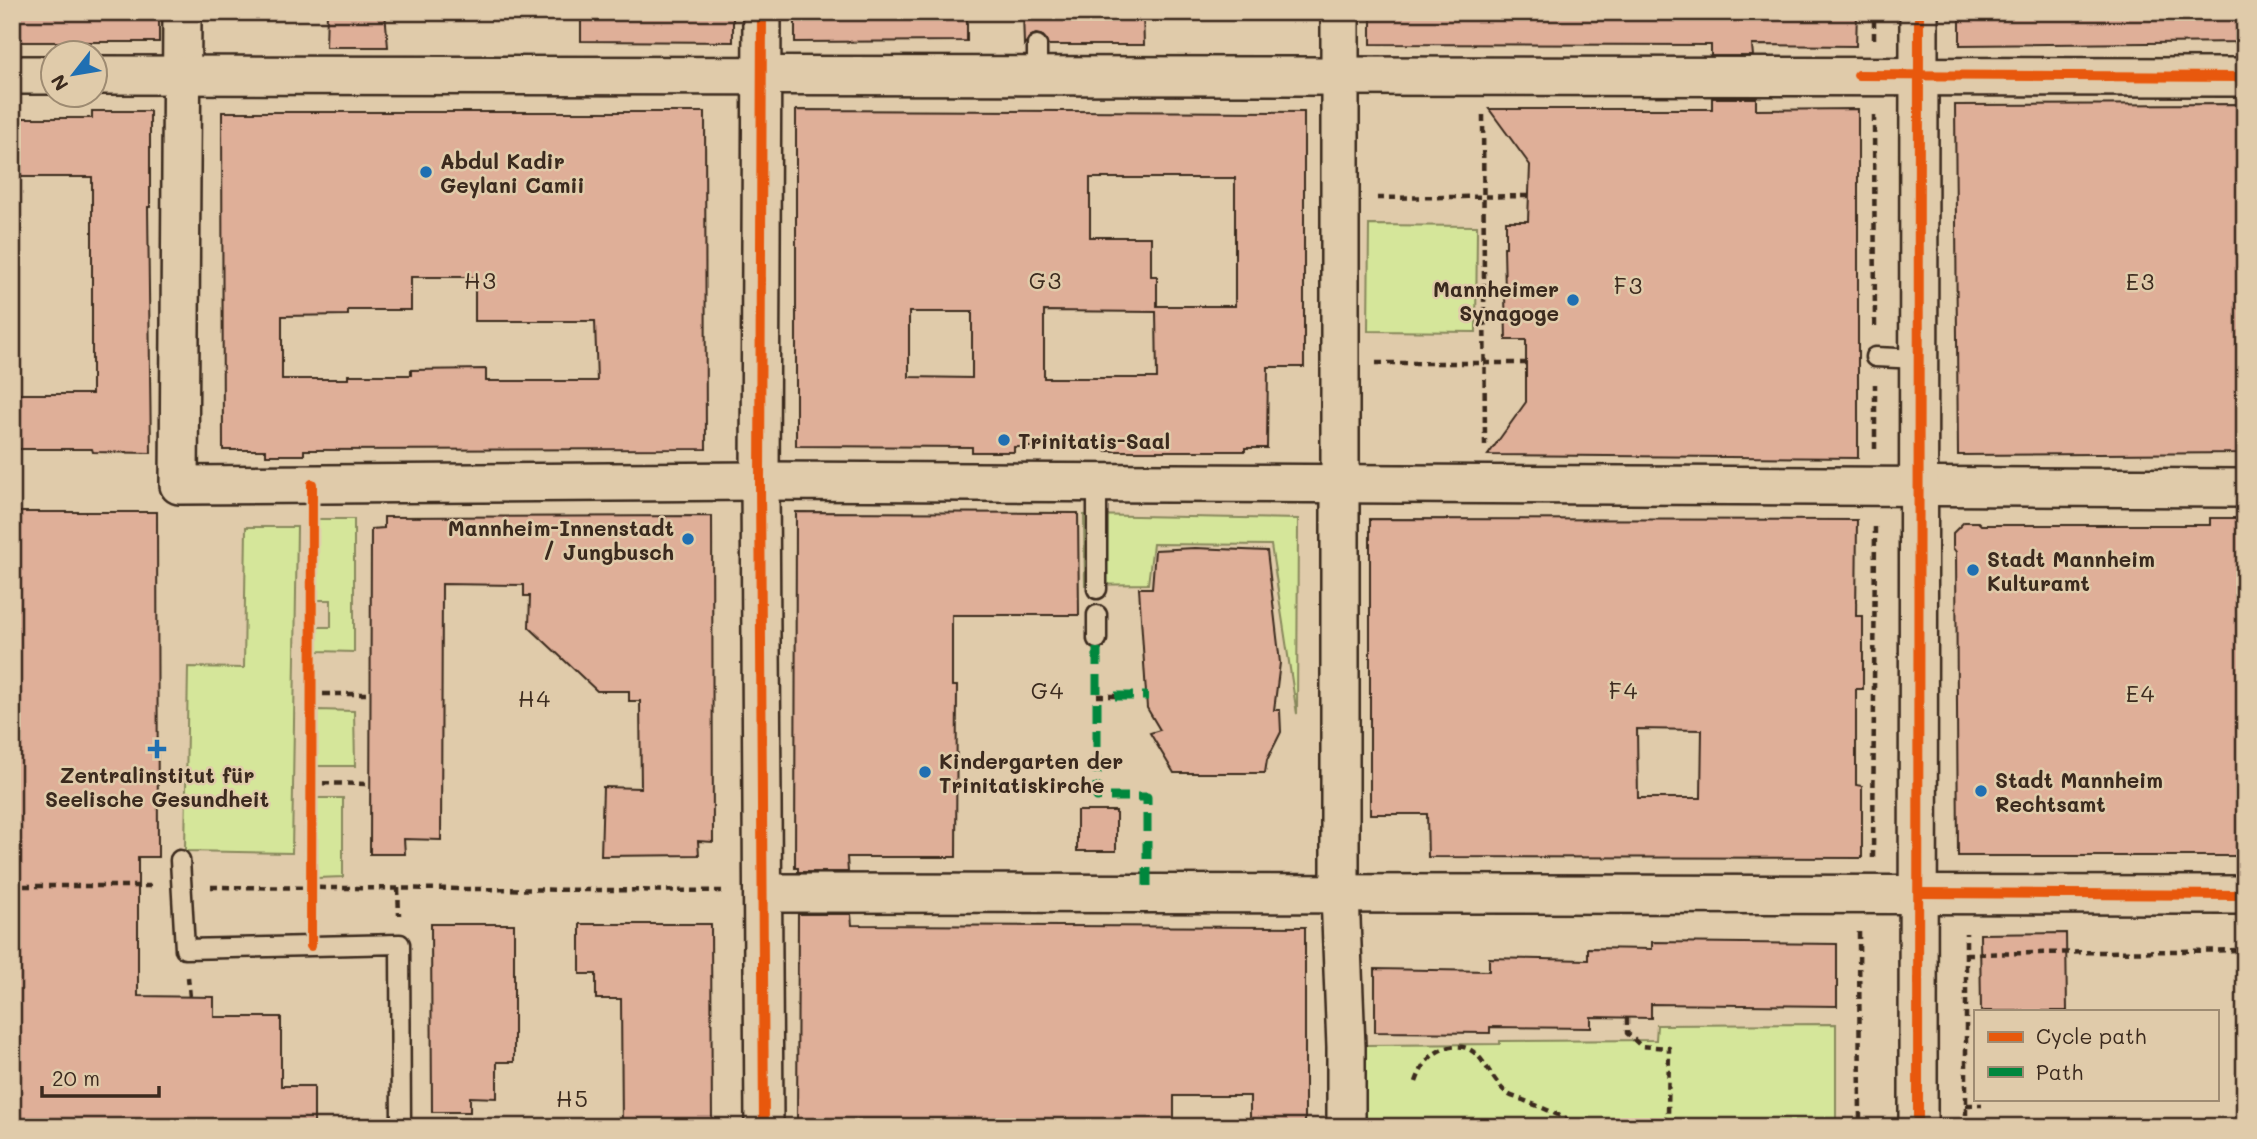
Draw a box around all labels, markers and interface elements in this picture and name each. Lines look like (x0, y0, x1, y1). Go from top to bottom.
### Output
north arrow (38, 38, 108, 108)
text: N (45, 70, 73, 96)
place label: Abdul Kadir Geylani Camii (440, 147, 585, 199)
marker: Abdul Kadir Geylani Camii (418, 164, 434, 180)
district label: H3 (464, 265, 498, 295)
district label: G3 (1029, 265, 1063, 295)
district label: E3 (2126, 266, 2156, 296)
district label: F3 (1614, 270, 1644, 300)
place label: Mannheimer Synagoge (1433, 275, 1559, 327)
marker: Mannheimer Synagoge (1565, 292, 1581, 308)
place label: Trinitatis-Saal (1018, 427, 1170, 454)
marker: Trinitatis-Saal (996, 432, 1012, 448)
place label: Mannheim-Innenstadt / Jungbusch (448, 514, 674, 565)
marker: Mannheim-Innenstadt / Jungbusch (680, 531, 696, 547)
place label: Stadt Mannheim Kulturamt (1987, 545, 2155, 596)
marker: Stadt Mannheim Kulturamt (1965, 562, 1981, 578)
district label: G4 (1031, 675, 1065, 705)
district label: F4 (1609, 675, 1639, 705)
district label: E4 (2126, 678, 2156, 708)
district label: H4 (518, 683, 552, 713)
marker: Zentralinstitut für Seelische Gesundheit (147, 739, 167, 759)
place label: Kindergarten der Trinitatiskirche (939, 747, 1123, 798)
place label: Zentralinstitut für Seelische Gesundheit (45, 761, 269, 812)
marker: Kindergarten der Trinitatiskirche (917, 764, 933, 780)
place label: Stadt Mannheim Rechtsamt (1995, 766, 2163, 817)
marker: Stadt Mannheim Rechtsamt (1973, 783, 1989, 799)
legend (1974, 1010, 2218, 1100)
text: Cycle path (2036, 1022, 2146, 1049)
scale bar (42, 1055, 159, 1099)
text: Path (2036, 1058, 2083, 1085)
text: 20 m (52, 1064, 100, 1091)
district label: H5 (556, 1083, 590, 1113)

